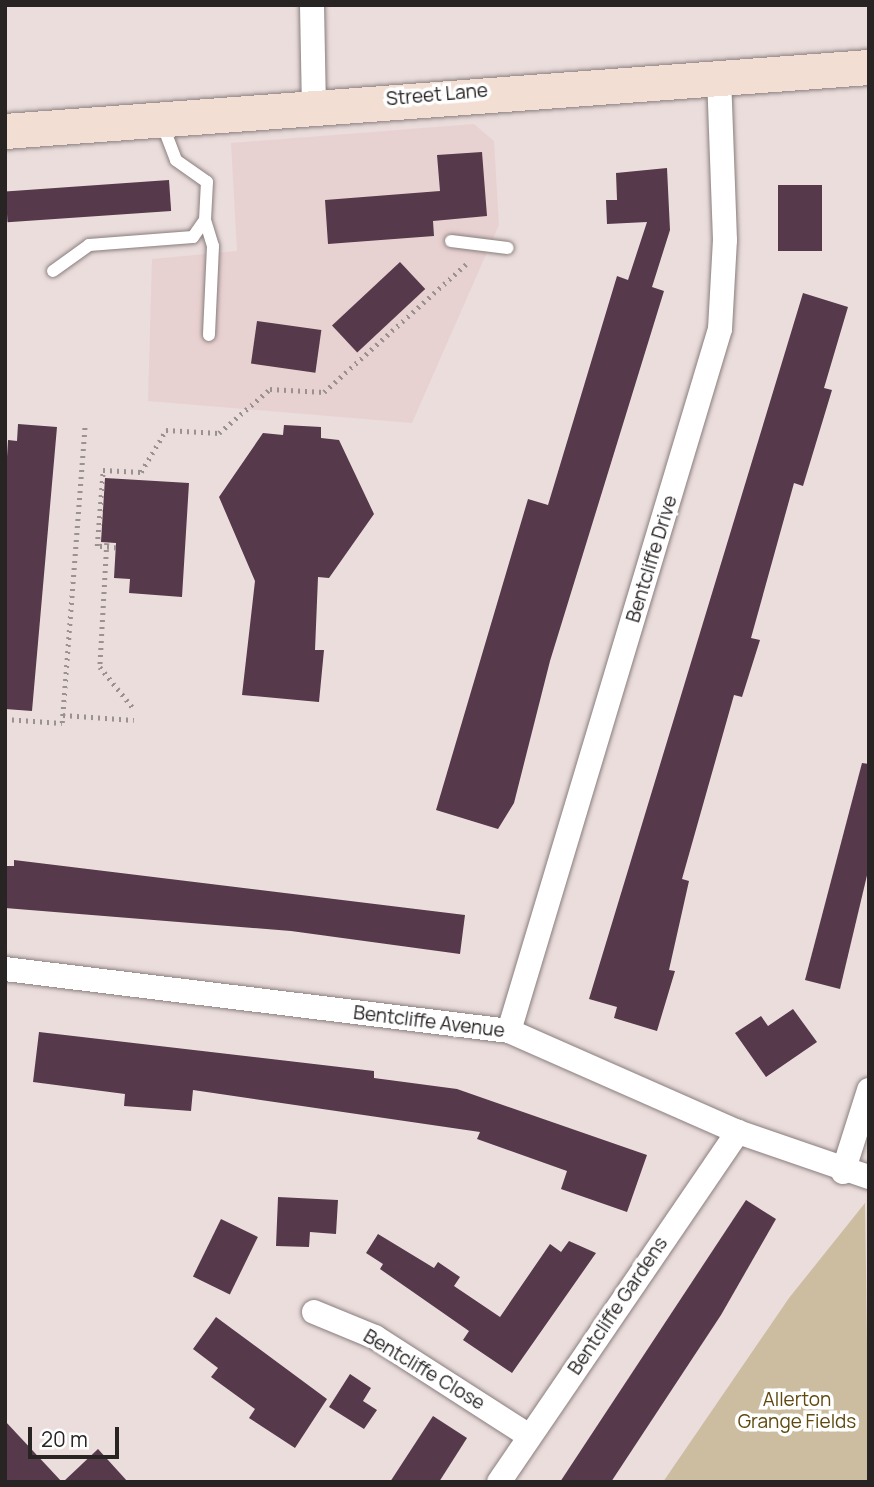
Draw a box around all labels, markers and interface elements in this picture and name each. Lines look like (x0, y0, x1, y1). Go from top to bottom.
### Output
street label: Street Lane (385, 79, 489, 111)
street label: Bentcliffe Drive (622, 493, 682, 625)
street label: Bentcliffe Avenue (352, 1001, 506, 1043)
street label: Bentcliffe Gardens (563, 1233, 673, 1379)
street label: Bentcliffe Close (359, 1325, 489, 1415)
park label: Allerton Grange Fields (738, 1389, 856, 1433)
scale bar (32, 1414, 122, 1458)
text: 20 m (41, 1425, 88, 1453)

